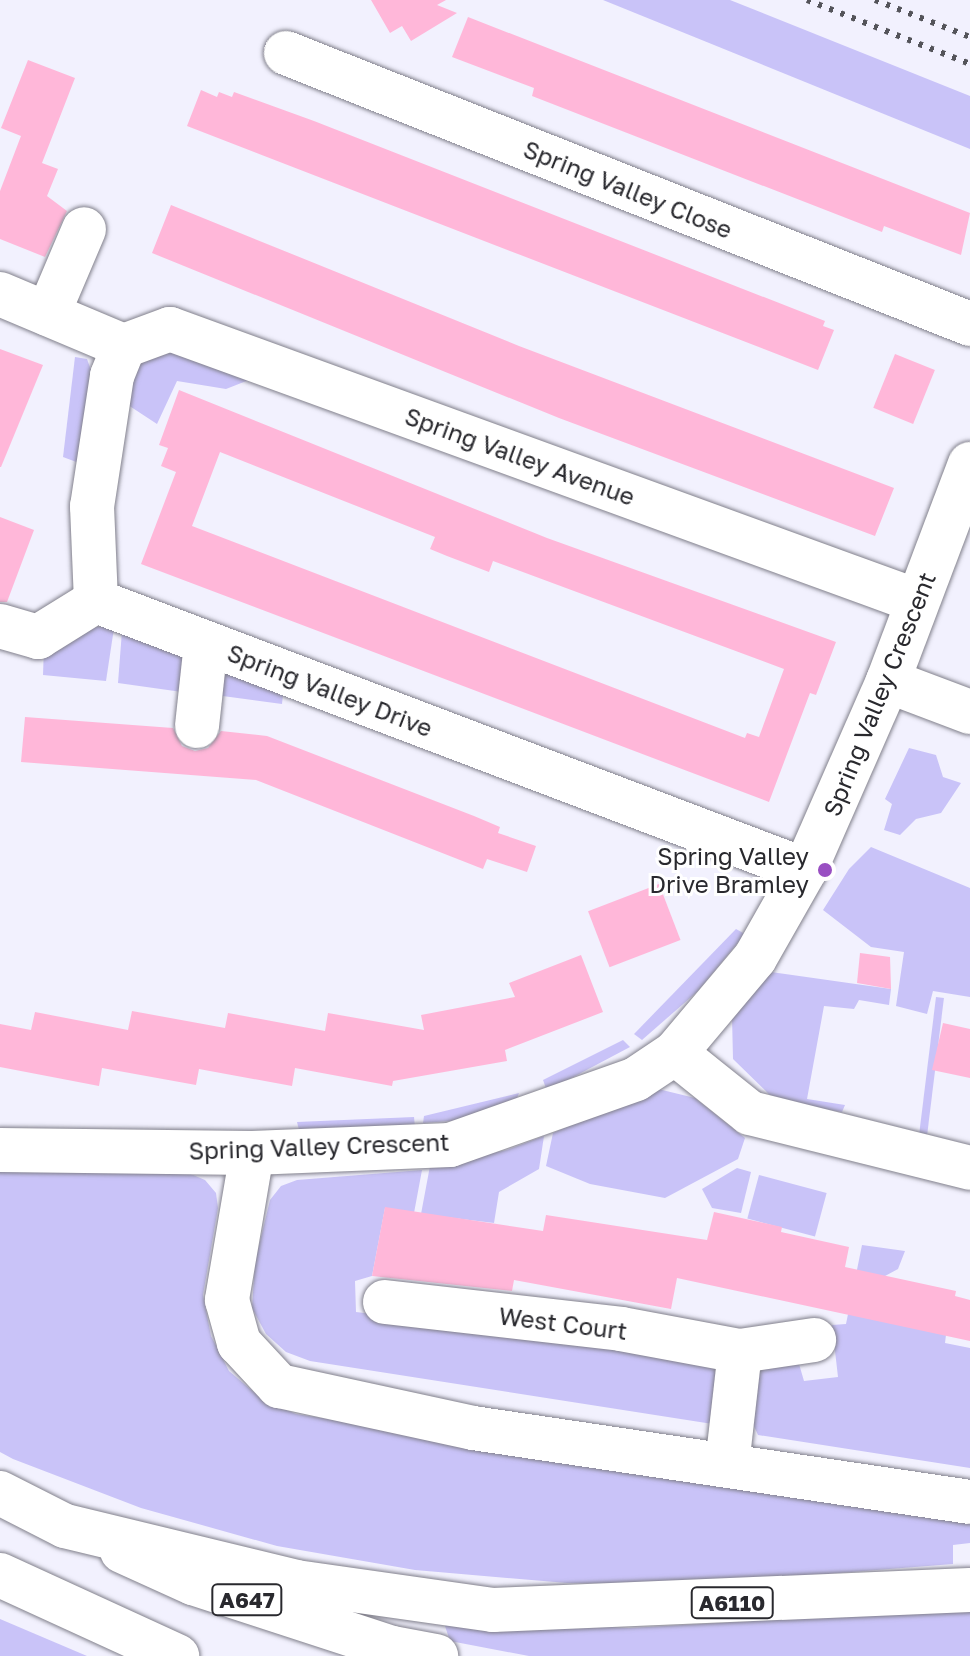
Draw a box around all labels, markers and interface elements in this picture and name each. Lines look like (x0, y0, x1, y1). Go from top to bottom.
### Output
street label: Spring Valley Close (519, 134, 737, 244)
street label: Spring Valley Avenue (401, 401, 639, 511)
street label: Spring Valley Crescent (817, 568, 941, 820)
street label: Spring Valley Drive (223, 638, 437, 742)
place label: Spring Valley Drive Bramley (649, 842, 809, 898)
marker: Spring Valley Drive Bramley (816, 861, 834, 879)
street label: Spring Valley Crescent (188, 1127, 450, 1165)
street label: West Court (497, 1301, 629, 1345)
road number: A647 (211, 1582, 283, 1618)
road number: A6110 (690, 1585, 774, 1621)

